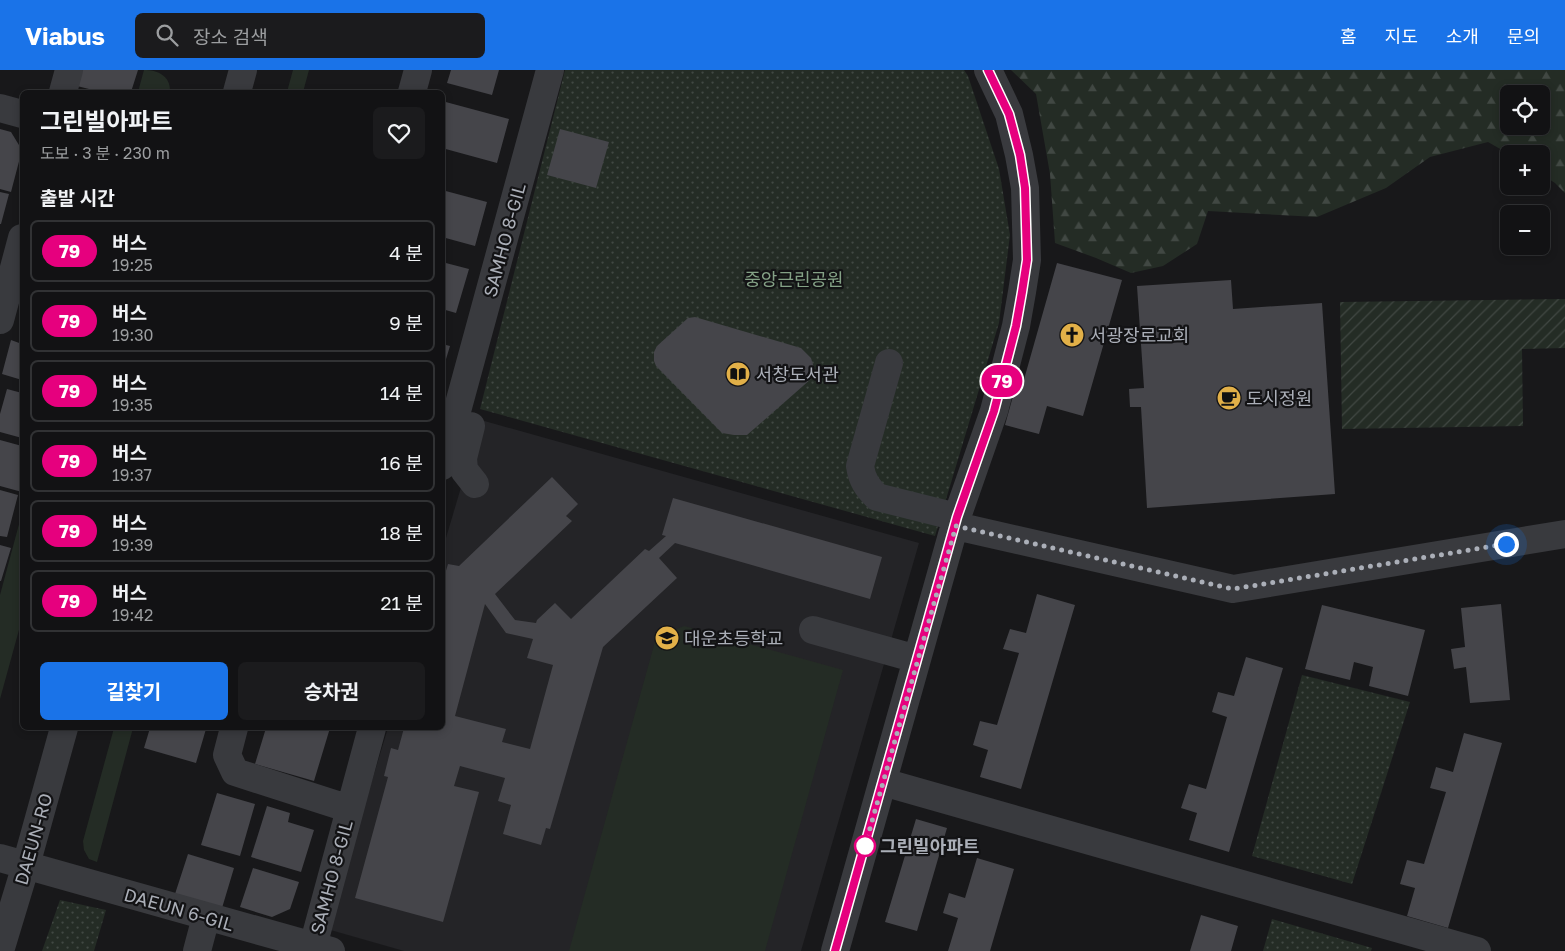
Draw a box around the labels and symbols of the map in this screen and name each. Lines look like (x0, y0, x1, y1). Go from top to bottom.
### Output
street label: SAMHO 8-GIL (478, 181, 530, 299)
park label: 중앙근린공원 (744, 268, 844, 290)
church icon: 서광장로교회 (1059, 322, 1085, 348)
place label: 서광장로교회 (1090, 324, 1189, 346)
library icon: 서창도서관 (725, 361, 751, 387)
place label: 서창도서관 (756, 363, 839, 385)
line badge: 79 (980, 365, 1024, 397)
cafe icon: 도시정원 (1216, 385, 1242, 411)
place label: 도시정원 (1246, 387, 1312, 409)
your location (1494, 532, 1519, 557)
school or university icon: 대운초등학교 (654, 625, 680, 651)
place label: 대운초등학교 (684, 627, 783, 649)
street label: DAEUN-RO (9, 791, 57, 887)
street label: SAMHO 8-GIL (305, 818, 357, 936)
marker: 그린빌아파트 (854, 835, 876, 857)
place label: 그린빌아파트 (880, 835, 979, 857)
street label: DAEUN 6-GIL (122, 883, 236, 935)

